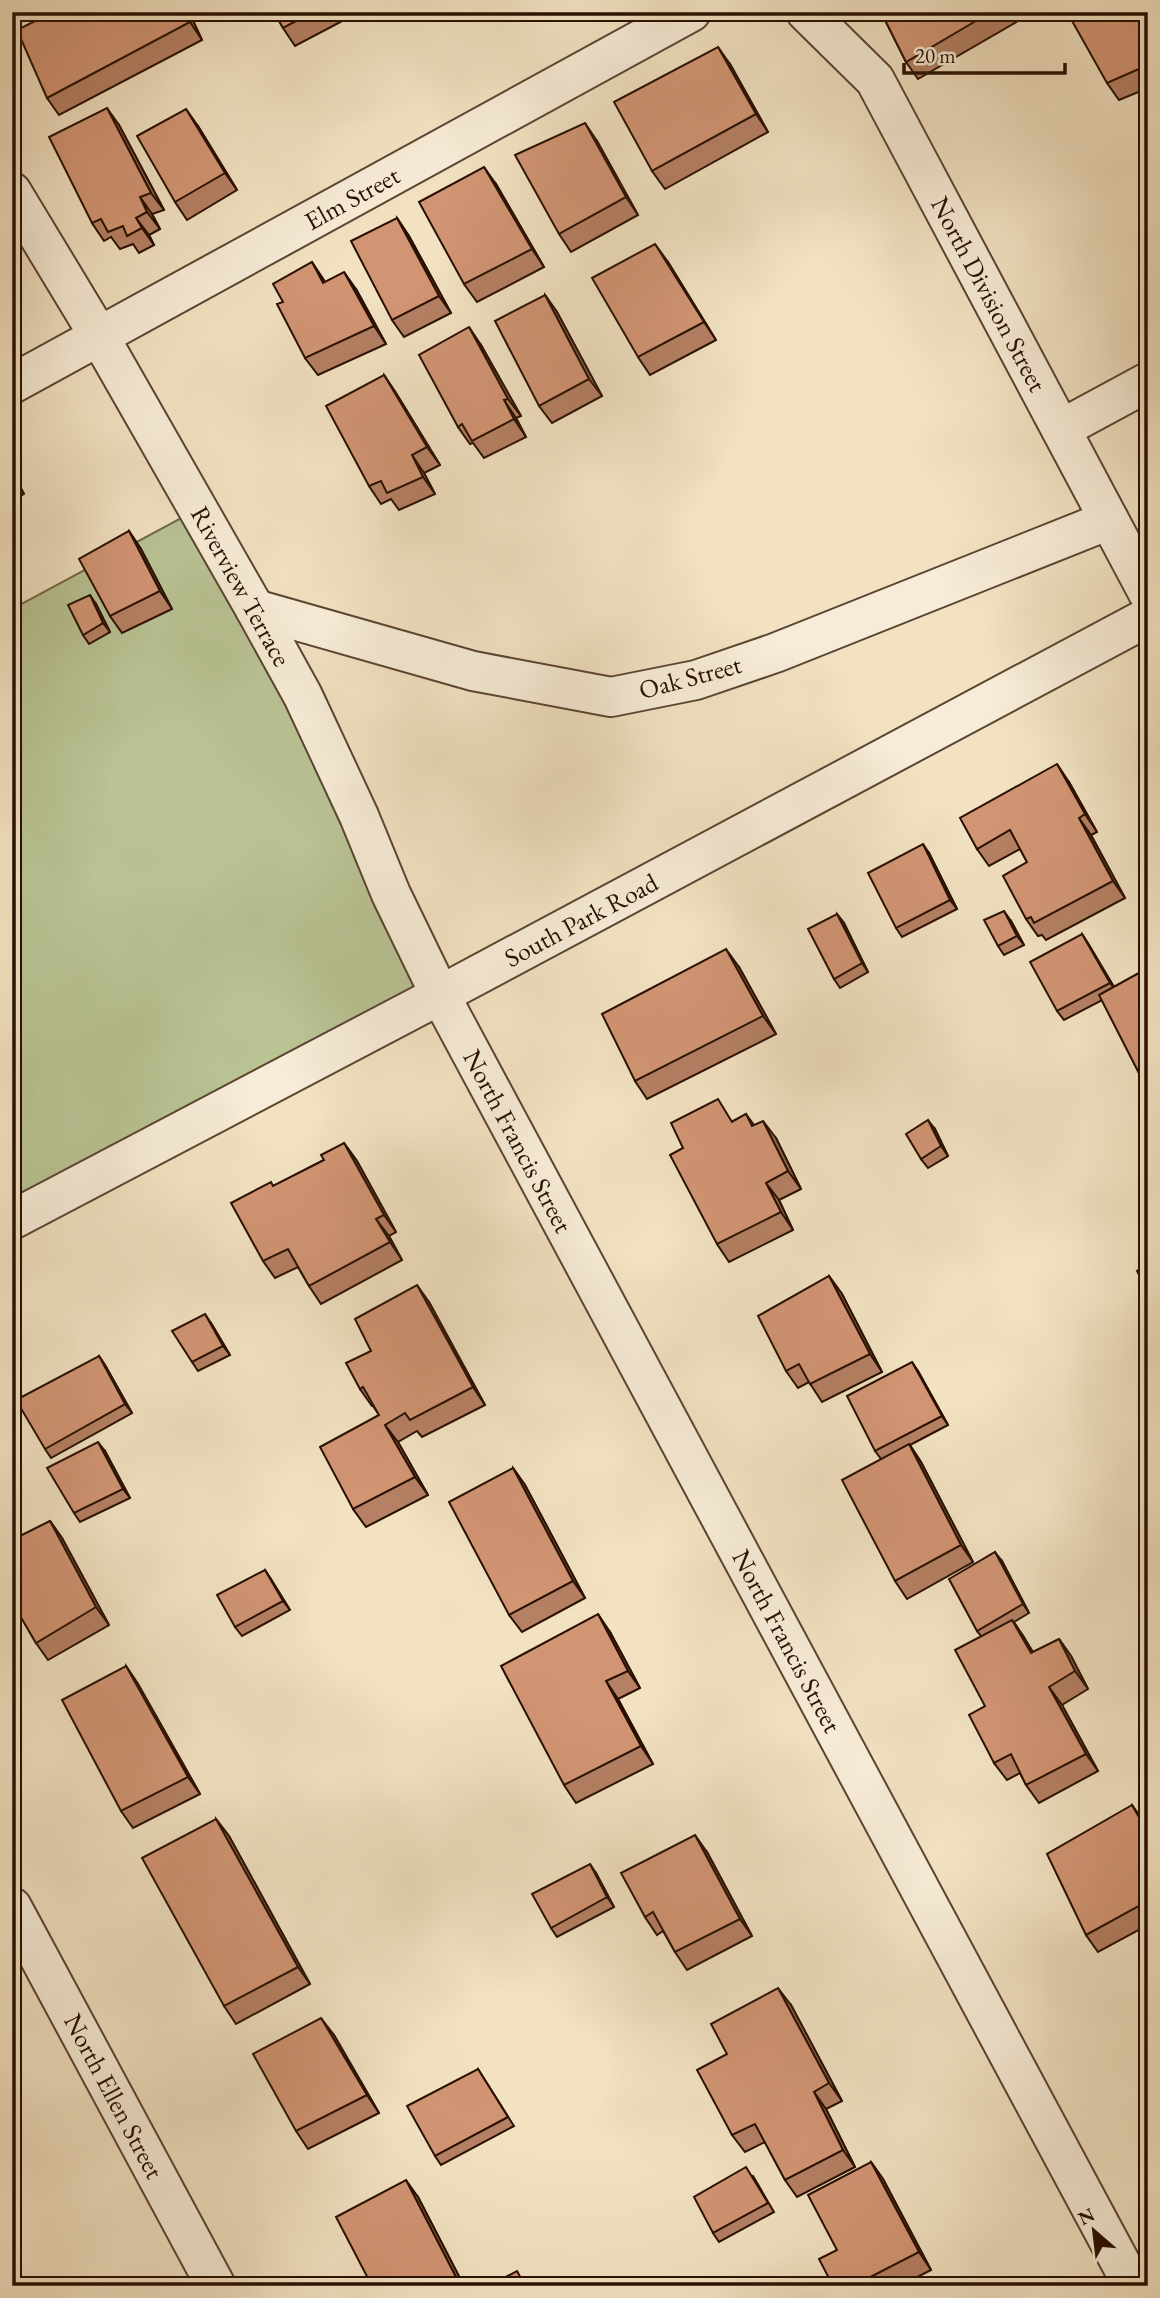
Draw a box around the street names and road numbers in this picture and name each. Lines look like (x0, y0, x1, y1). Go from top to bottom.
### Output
street label: Elm Street (299, 158, 405, 238)
street label: North Division Street (923, 191, 1055, 397)
street label: Riverview Terrace (183, 500, 299, 672)
street label: Oak Street (635, 647, 745, 707)
street label: South Park Road (498, 865, 664, 975)
street label: North Francis Street (455, 1044, 581, 1238)
street label: North Francis Street (724, 1544, 850, 1738)
street label: North Ellen Street (56, 2008, 172, 2184)

